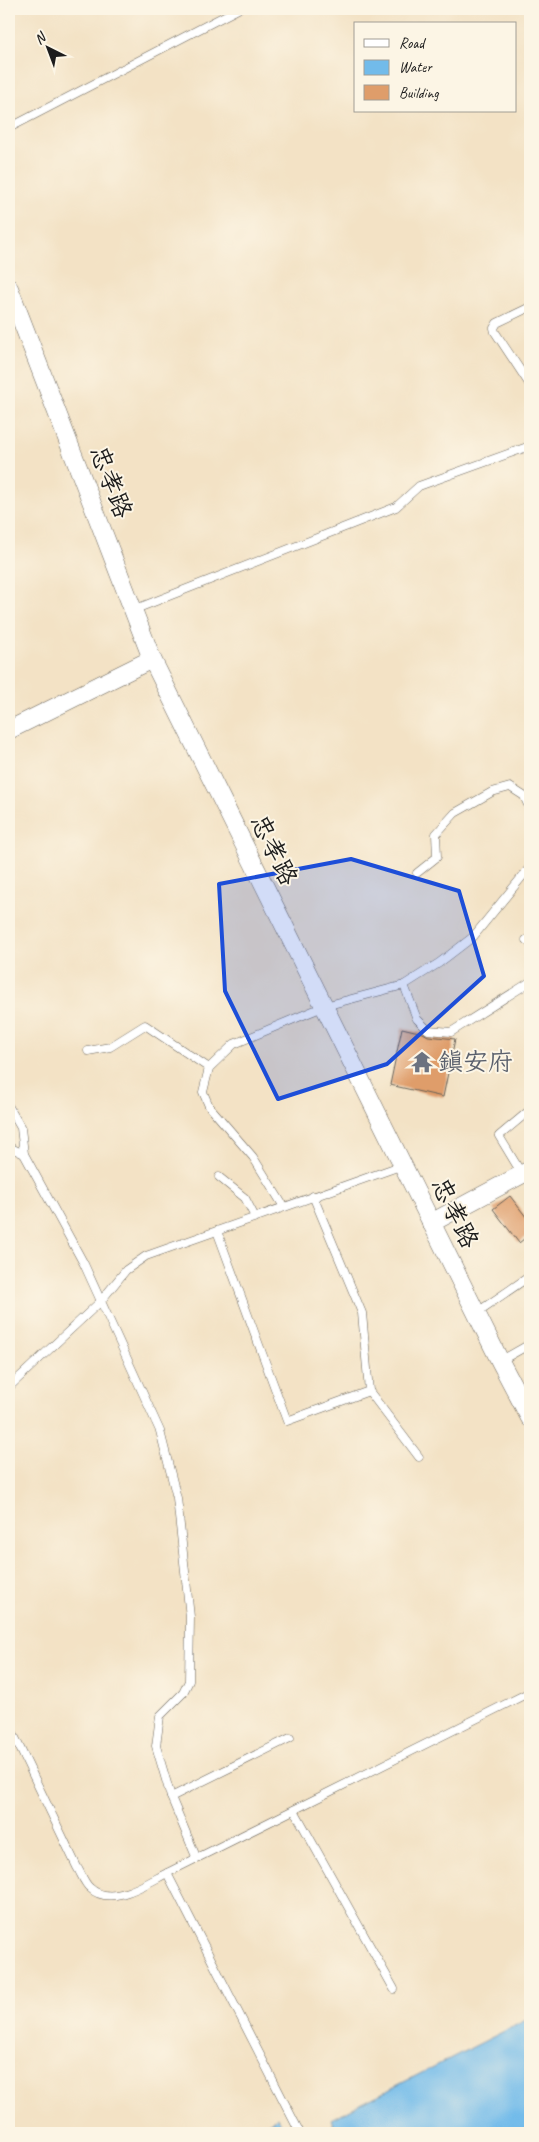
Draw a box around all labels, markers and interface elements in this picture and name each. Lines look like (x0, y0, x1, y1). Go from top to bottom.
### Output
north arrow (22, 22, 72, 72)
legend (354, 22, 516, 112)
text: N (31, 28, 50, 48)
text: Road (399, 34, 426, 53)
text: Water (399, 58, 433, 77)
text: Building (399, 84, 439, 103)
street label: 忠孝路 (83, 441, 139, 523)
street label: 忠孝路 (243, 809, 305, 891)
place label: 鎮安府 (438, 1046, 513, 1078)
temple icon: 鎮安府 (409, 1049, 435, 1075)
street label: 忠孝路 (424, 1172, 486, 1254)

